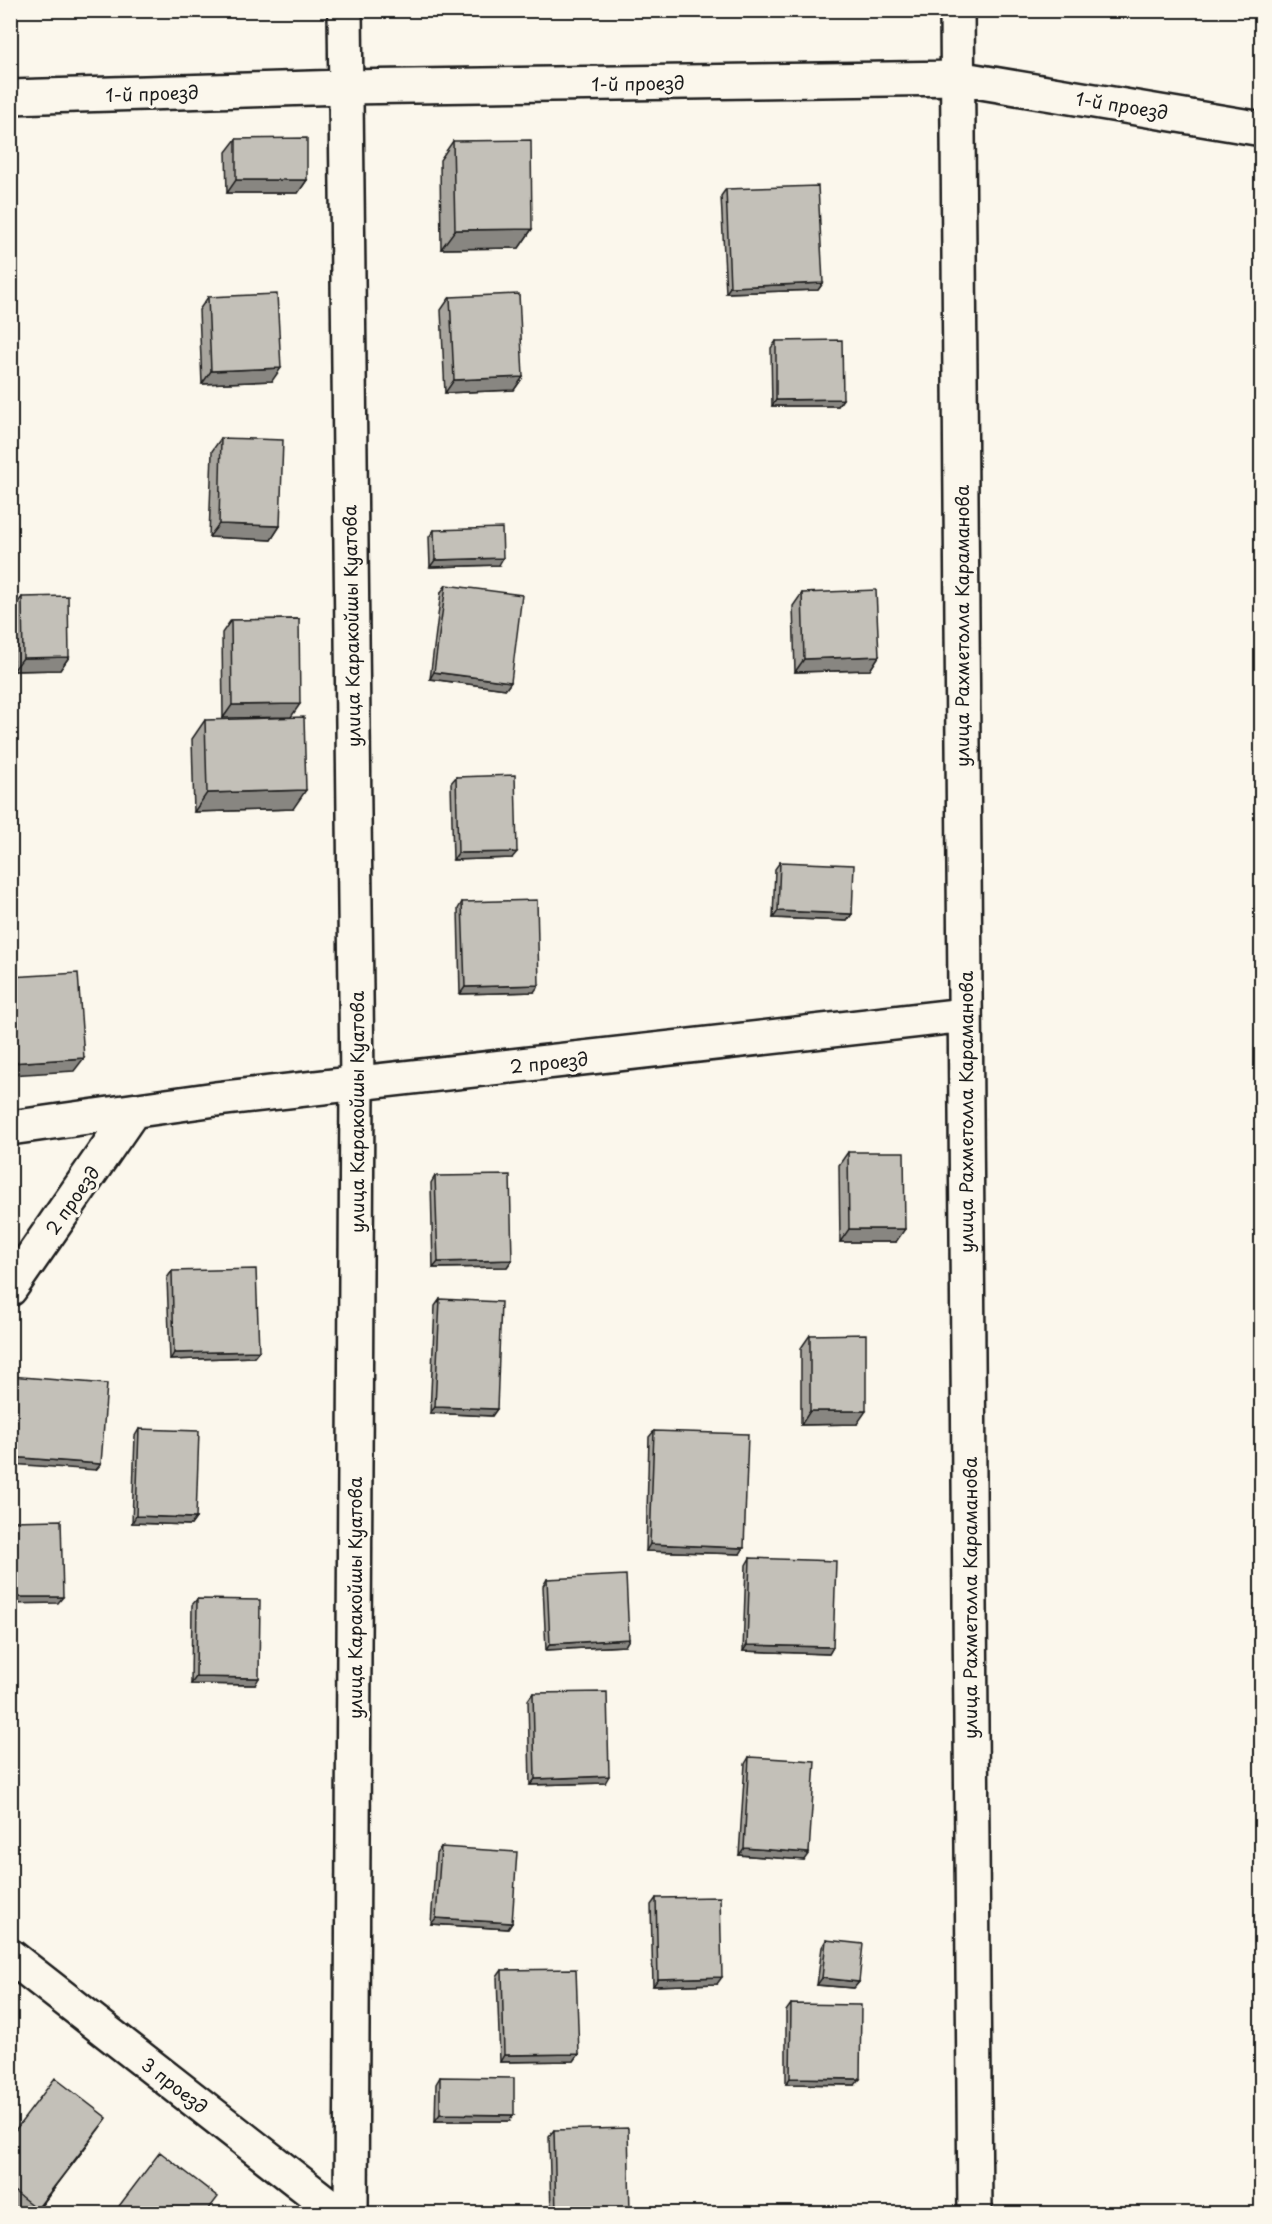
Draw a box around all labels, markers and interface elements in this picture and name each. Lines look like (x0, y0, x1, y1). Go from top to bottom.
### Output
street label: 1-й проезд (591, 69, 685, 97)
street label: 1-й проезд (105, 78, 199, 108)
street label: 1-й проезд (1074, 84, 1170, 126)
street label: улица Рахметолла Караманова (948, 484, 975, 767)
street label: улица Каракойшы Куатова (335, 504, 367, 747)
street label: улица Рахметолла Караманова (952, 970, 979, 1253)
street label: улица Каракойшы Куатова (343, 990, 370, 1233)
street label: 2 проезд (508, 1044, 590, 1080)
street label: 2 проезд (38, 1160, 106, 1240)
street label: улица Рахметолла Караманова (956, 1456, 983, 1739)
street label: улица Каракойшы Куатова (341, 1476, 368, 1719)
street label: 3 проезд (136, 2050, 214, 2120)

